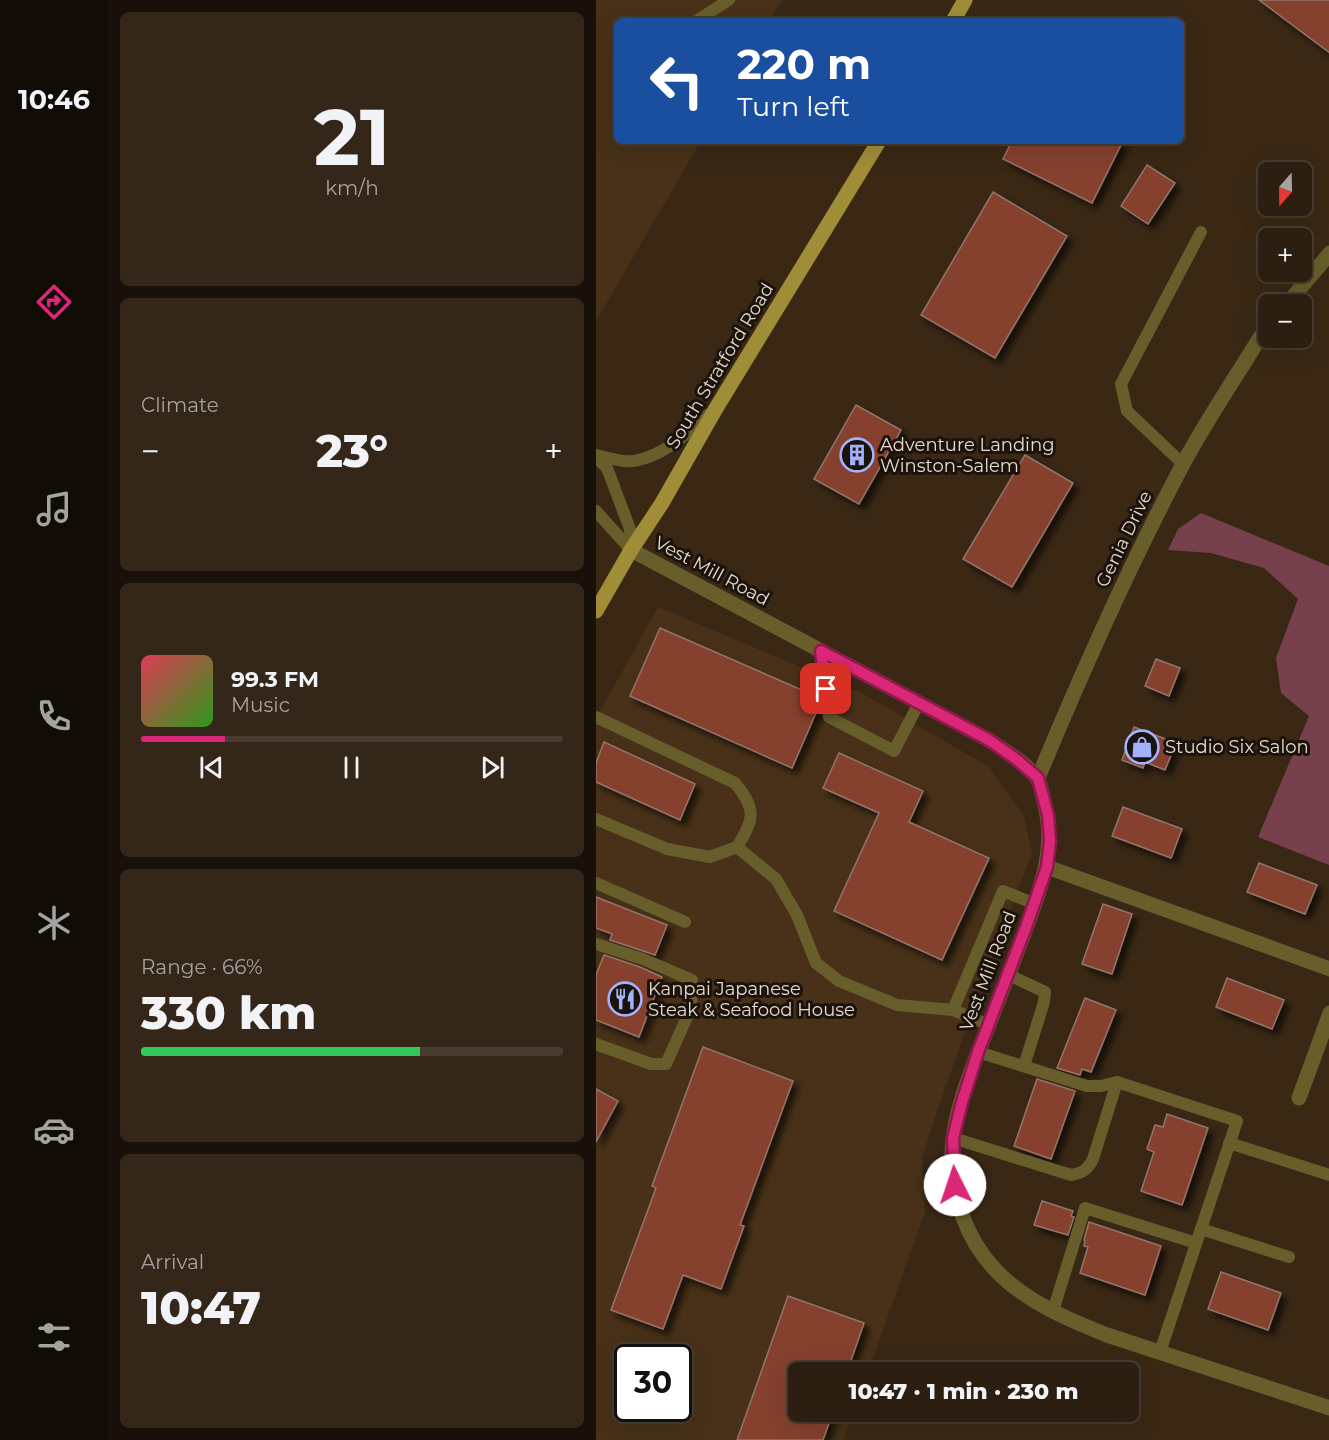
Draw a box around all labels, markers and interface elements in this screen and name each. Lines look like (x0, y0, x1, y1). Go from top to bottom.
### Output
text: 220 m (737, 38, 871, 90)
icon: left (638, 42, 716, 120)
text: 10:46 (18, 83, 90, 116)
text: 21 (314, 89, 390, 185)
text: Turn left (737, 90, 850, 123)
north arrow (1258, 162, 1312, 216)
map controls (1258, 162, 1312, 348)
text: km/h (325, 176, 379, 200)
button: + (1258, 228, 1312, 282)
street label: South Stratford Road (662, 279, 778, 453)
icon: directions (33, 281, 75, 323)
button: − (1258, 294, 1312, 348)
text: Climate (141, 393, 219, 417)
text: 23° (316, 423, 388, 478)
text: − (141, 431, 160, 471)
text: + (544, 431, 563, 471)
place label: Adventure Landing Winston-Salem (880, 434, 1054, 477)
building icon: Adventure Landing Winston-Salem (839, 437, 875, 473)
street label: Genia Drive (1091, 487, 1157, 591)
icon: music (33, 488, 75, 530)
street label: Vest Mill Road (651, 532, 773, 610)
pin (800, 663, 851, 714)
text: 99.3 FM (231, 666, 319, 693)
icon: arrive (809, 672, 842, 705)
text: Music (231, 693, 290, 717)
icon: phone (33, 695, 75, 737)
shop icon: Studio Six Salon (1124, 729, 1160, 765)
place label: Studio Six Salon (1165, 736, 1309, 758)
icon: previous (195, 751, 228, 784)
icon: pause (335, 751, 368, 784)
icon: next (476, 751, 509, 784)
icon: climate (33, 902, 75, 944)
street label: Vest Mill Road (955, 908, 1021, 1034)
text: Range · 66% (141, 955, 263, 979)
place label: Kanpai Japanese Steak & Seafood House (648, 978, 855, 1021)
restaurant icon: Kanpai Japanese Steak & Seafood House (607, 981, 643, 1017)
text: 330 km (141, 985, 316, 1040)
icon: car (33, 1109, 75, 1151)
position arrow (923, 1153, 987, 1217)
text: Arrival (141, 1250, 204, 1274)
text: 10:47 (141, 1280, 261, 1335)
icon: filters (33, 1316, 75, 1358)
speed limit sign: 30 (614, 1344, 692, 1422)
text: 10:47 · 1 min · 230 m (849, 1378, 1078, 1405)

